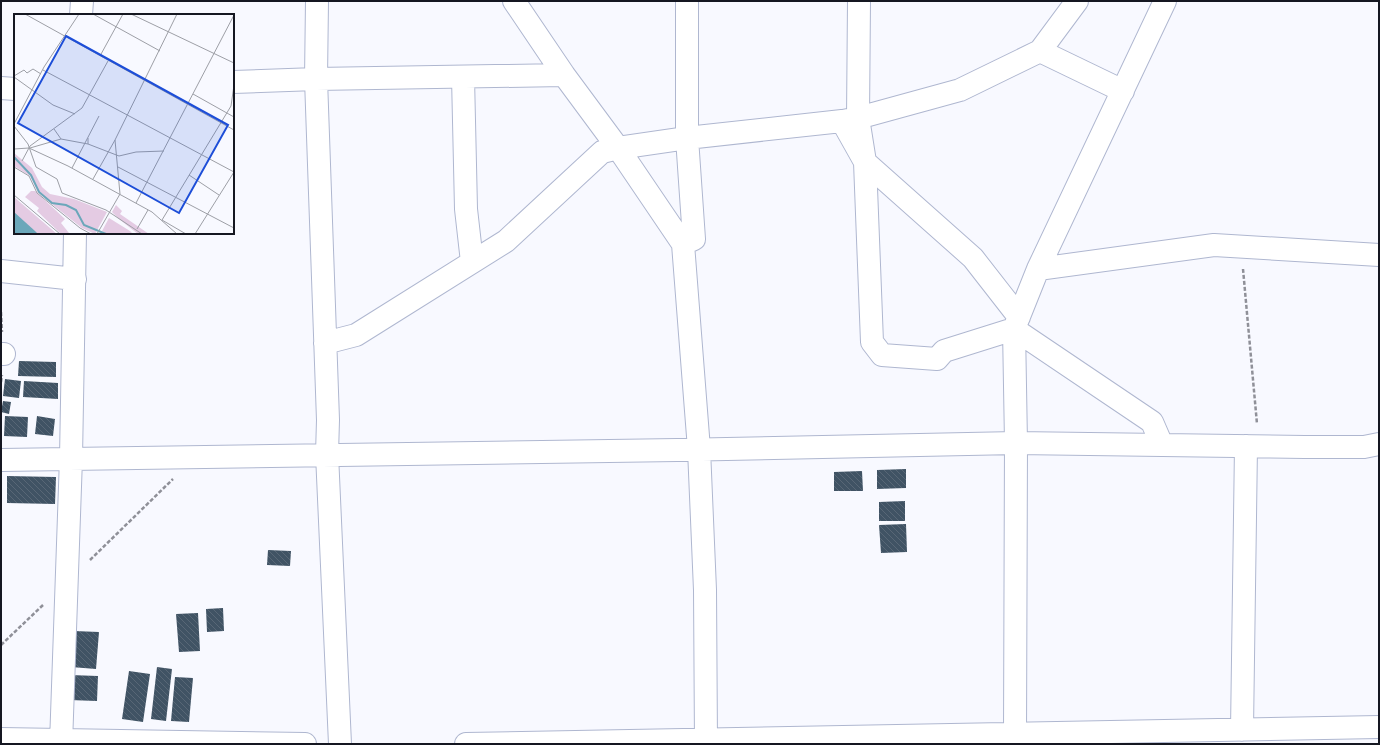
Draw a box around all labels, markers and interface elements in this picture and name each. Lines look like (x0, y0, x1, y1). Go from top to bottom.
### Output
inset map (14, 14, 234, 234)

